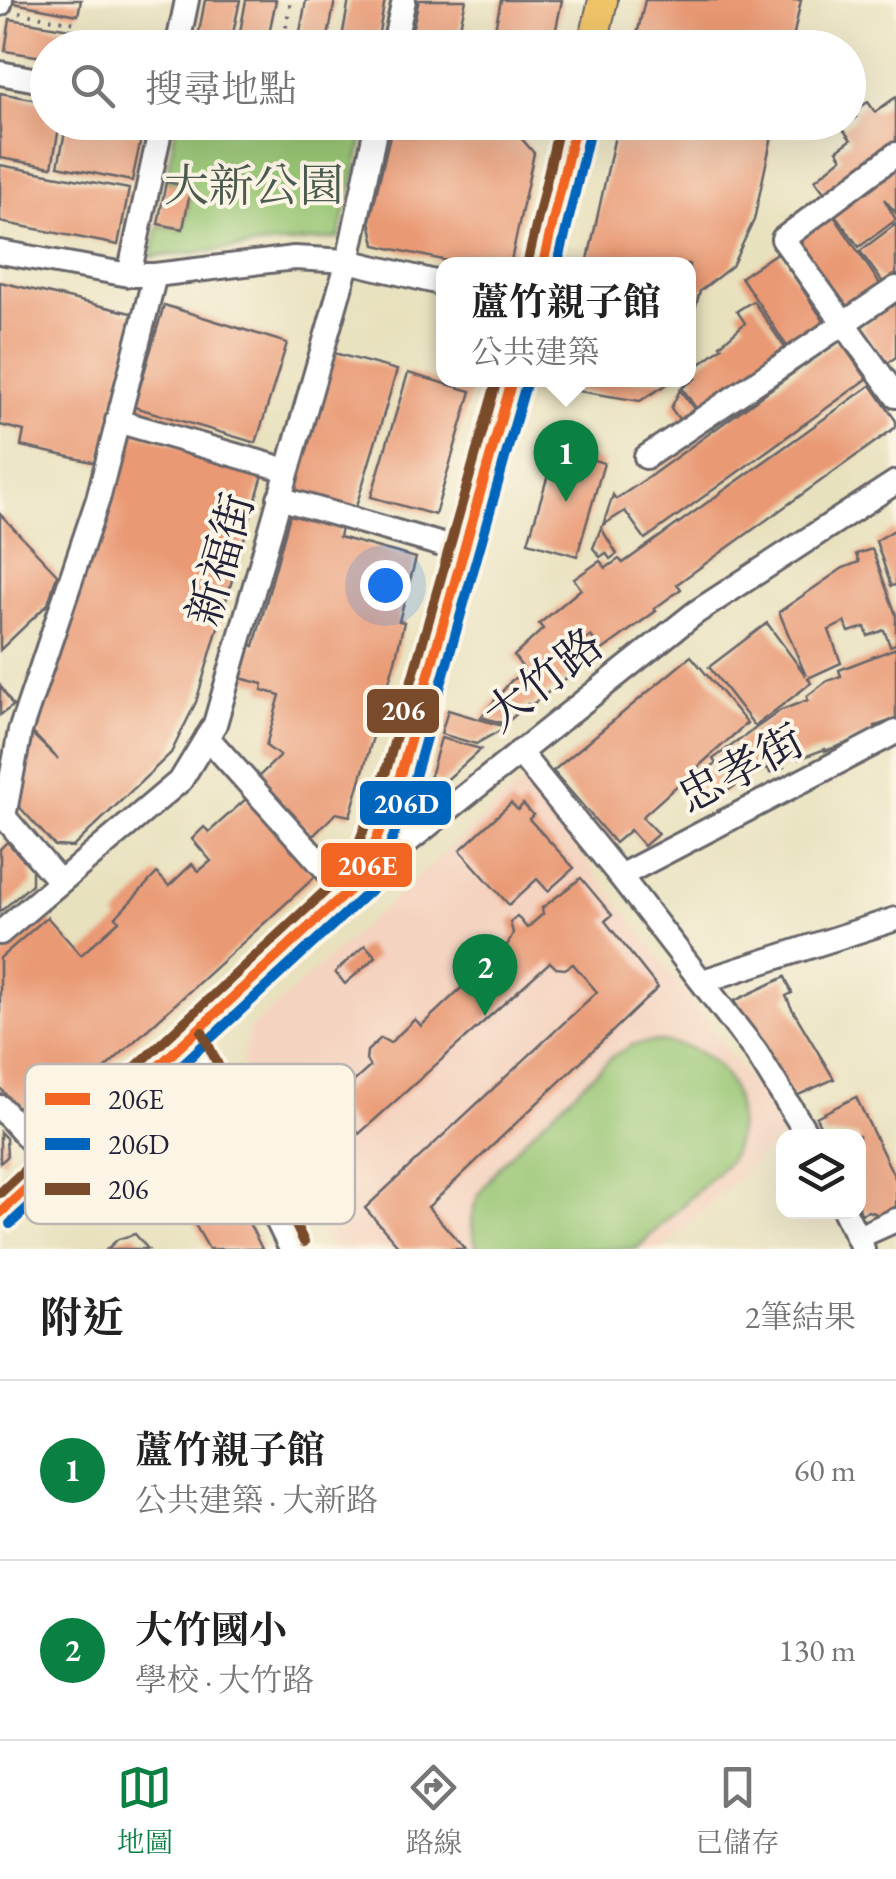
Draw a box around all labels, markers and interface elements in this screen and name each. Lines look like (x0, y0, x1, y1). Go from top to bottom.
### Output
search box (30, 30, 866, 140)
icon: search (65, 58, 120, 113)
text: 搜尋地點 (145, 64, 297, 113)
park label: 大新公園 (164, 156, 344, 214)
popup (436, 257, 696, 387)
text: 蘆竹親子館 (471, 277, 661, 326)
text: 公共建築 (471, 331, 599, 373)
pin: 1 (534, 420, 598, 502)
street label: 新福街 (174, 486, 266, 632)
your location (360, 560, 411, 611)
street label: 大竹路 (472, 615, 614, 743)
line badge: 206 (365, 687, 441, 735)
text: 206 (381, 692, 425, 728)
street label: 忠孝街 (667, 711, 813, 825)
line badge: 206D (358, 779, 453, 827)
text: 206D (373, 785, 439, 821)
line badge: 206E (319, 841, 414, 889)
text: 206E (337, 847, 397, 883)
pin: 2 (452, 934, 518, 1016)
legend (25, 1064, 355, 1224)
text: 206E (108, 1081, 164, 1117)
text: 206D (108, 1126, 169, 1162)
map controls (776, 1129, 866, 1219)
button: layers (776, 1129, 866, 1219)
text: 206 (108, 1171, 148, 1207)
text: 附近 (40, 1290, 124, 1345)
text: 2筆結果 (745, 1296, 856, 1338)
text: 蘆竹親子館 (135, 1425, 325, 1474)
text: 1 (64, 1449, 81, 1491)
text: 60 m (794, 1449, 856, 1491)
text: 公共建築 · 大新路 (135, 1479, 378, 1521)
text: 大竹國小 (135, 1605, 287, 1654)
text: 2 (64, 1629, 81, 1671)
text: 130 m (779, 1629, 856, 1671)
text: 學校 · 大竹路 (135, 1659, 314, 1701)
tab: 地圖 (117, 1760, 173, 1860)
tab: 路線 (406, 1760, 462, 1860)
tab: 已儲存 (695, 1760, 779, 1860)

